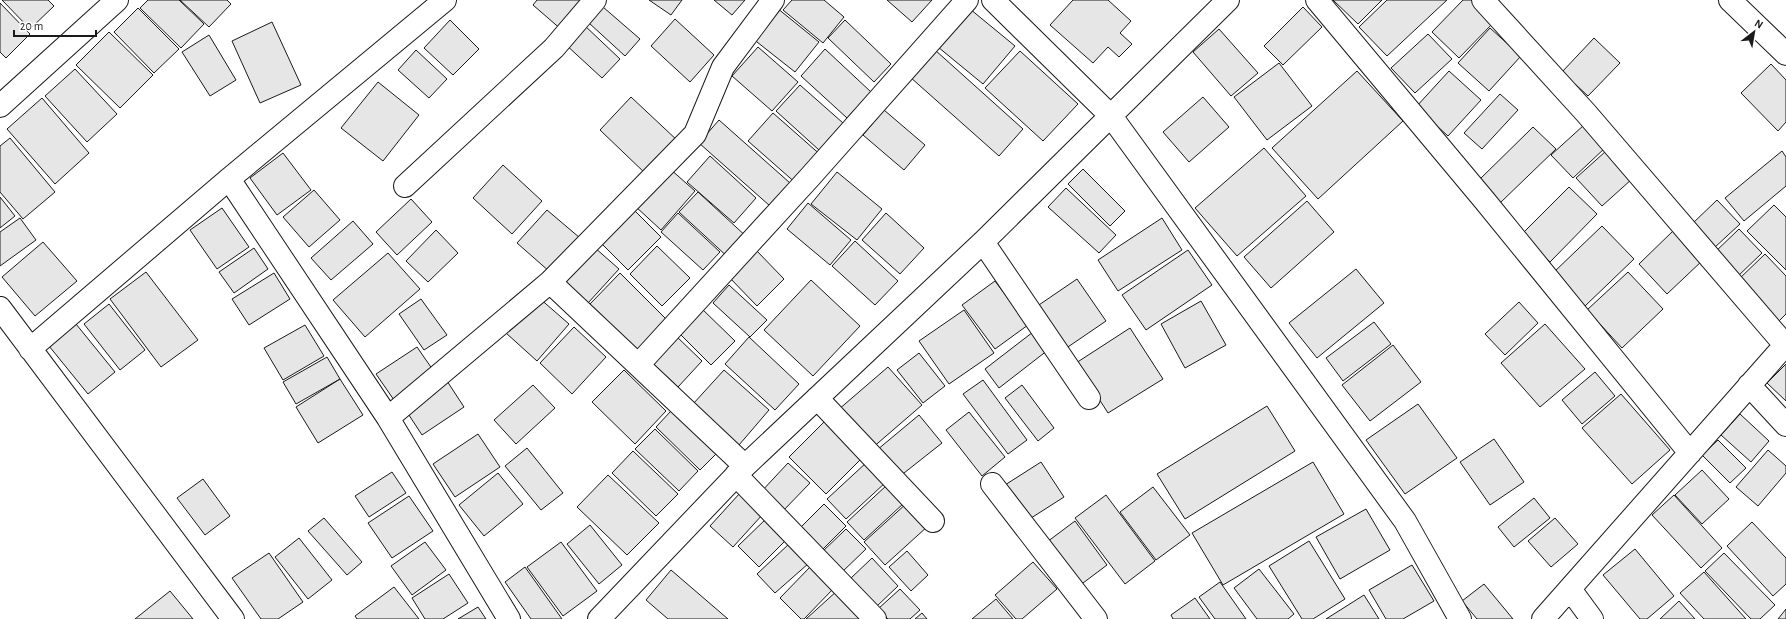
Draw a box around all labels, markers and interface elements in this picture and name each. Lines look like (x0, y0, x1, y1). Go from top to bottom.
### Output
scale bar (14, 12, 96, 38)
north arrow (1734, 12, 1774, 52)
text: N (1753, 17, 1765, 31)
text: 20 m (20, 20, 43, 32)

